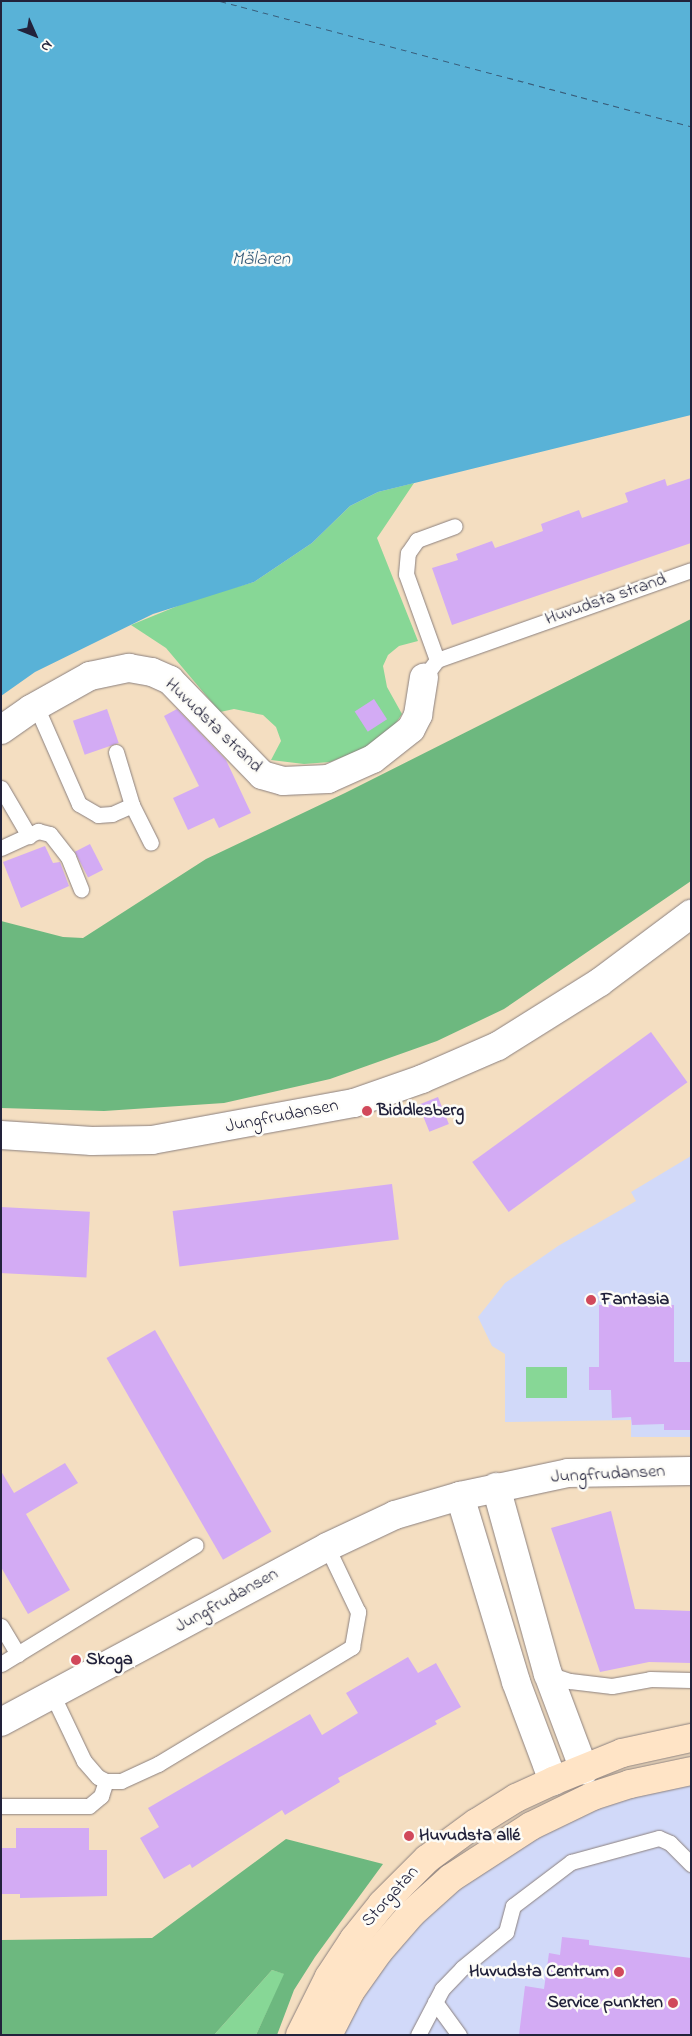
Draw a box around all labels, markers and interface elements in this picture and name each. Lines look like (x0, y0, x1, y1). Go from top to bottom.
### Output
north arrow (10, 10, 60, 60)
text: N (35, 35, 57, 56)
water label: Mälaren (232, 249, 290, 271)
street label: Huvudsta strand (542, 569, 670, 631)
street label: Huvudsta strand (160, 674, 266, 778)
street label: Jungfrudansen (224, 1095, 340, 1139)
place label: Biddlesberg (377, 1100, 464, 1122)
marker: Biddlesberg (361, 1105, 373, 1117)
place label: Fantasia (601, 1289, 669, 1311)
marker: Fantasia (585, 1294, 597, 1306)
street label: Jungfrudansen (550, 1461, 666, 1489)
street label: Jungfrudansen (172, 1564, 282, 1638)
place label: Skoga (86, 1649, 133, 1671)
marker: Skoga (70, 1654, 82, 1666)
place label: Huvudsta allé (419, 1825, 520, 1847)
marker: Huvudsta allé (403, 1830, 415, 1842)
street label: Storgatan (358, 1862, 424, 1932)
place label: Huvudsta Centrum (469, 1961, 609, 1983)
marker: Huvudsta Centrum (613, 1966, 625, 1978)
place label: Service punkten (547, 1992, 663, 2014)
marker: Service punkten (667, 1997, 679, 2009)

